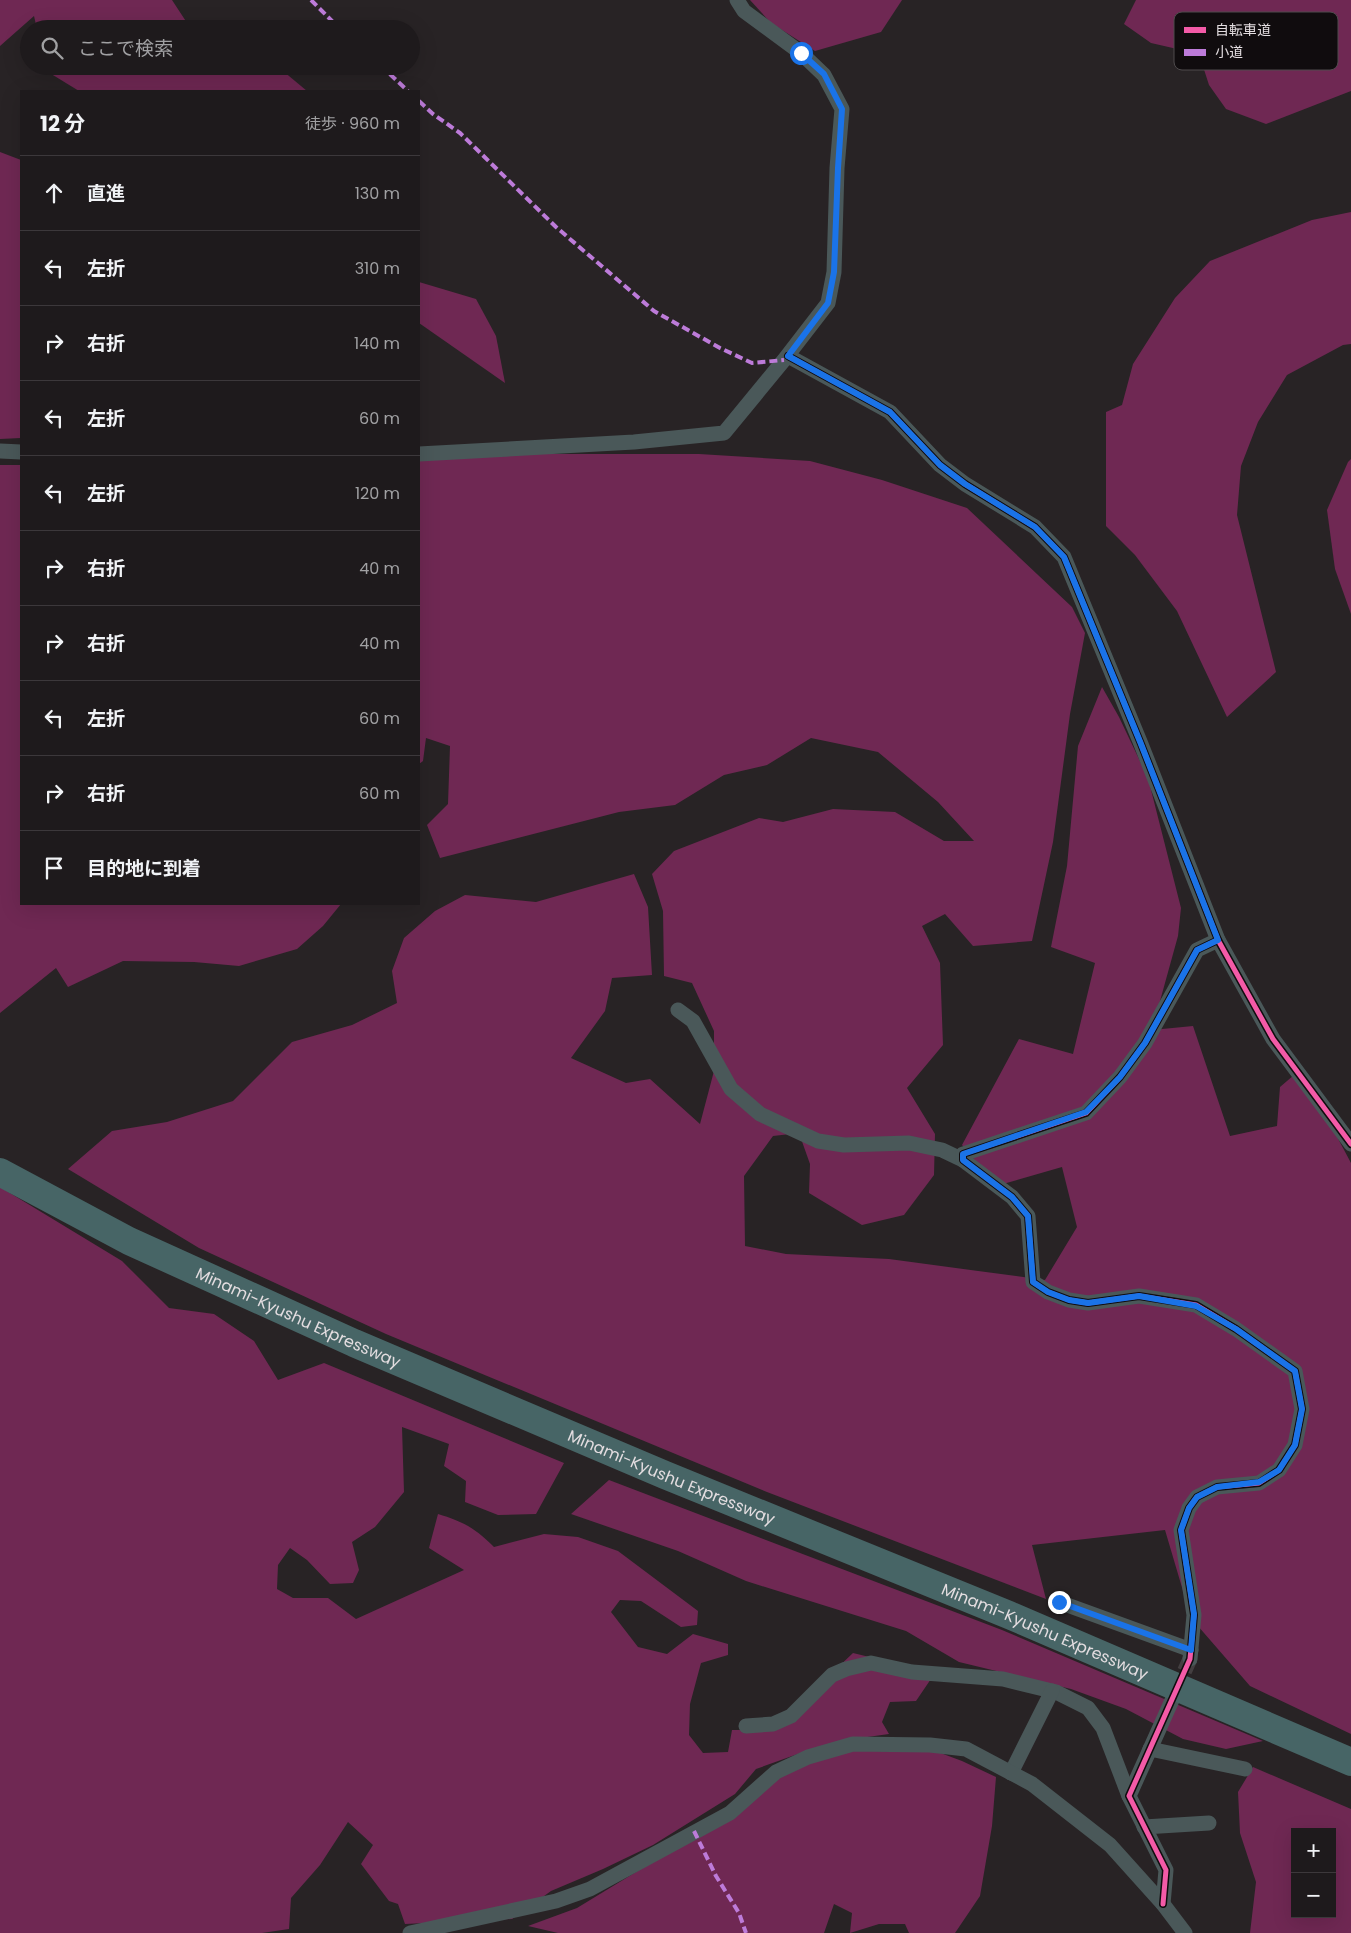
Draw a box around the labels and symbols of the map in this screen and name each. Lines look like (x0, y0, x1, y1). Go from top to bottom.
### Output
legend (1174, 12, 1338, 70)
text: 自転車道 (1215, 20, 1271, 40)
route start (790, 42, 813, 65)
text: 小道 (1215, 42, 1243, 62)
street label: Minami-Kyushu Expressway (192, 1261, 404, 1373)
street label: Minami-Kyushu Expressway (564, 1424, 779, 1530)
street label: Minami-Kyushu Expressway (938, 1577, 1152, 1685)
route end (1048, 1591, 1071, 1614)

